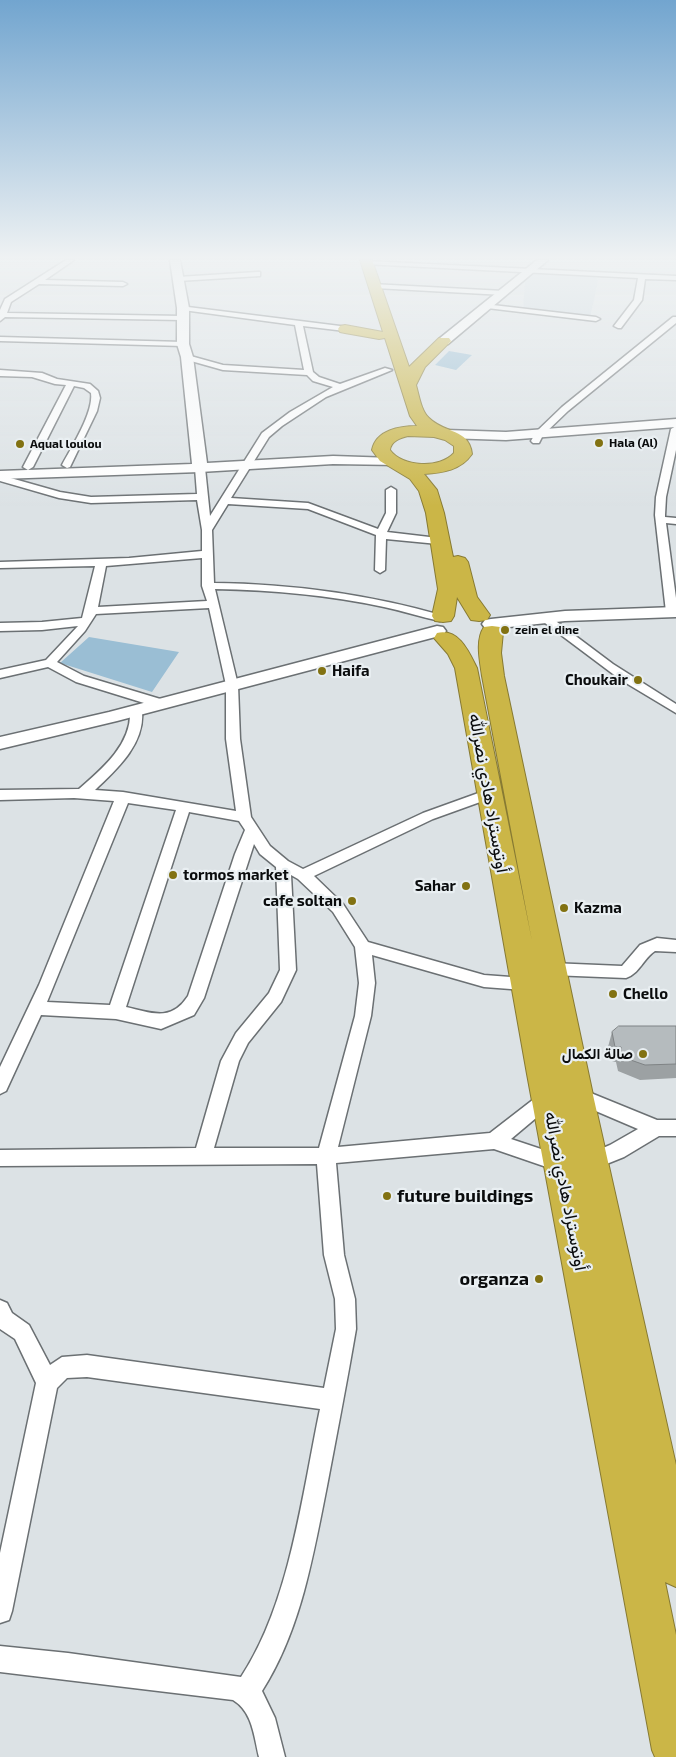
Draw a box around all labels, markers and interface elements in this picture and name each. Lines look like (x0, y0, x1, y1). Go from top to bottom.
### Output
place label: Hala (Al) (609, 436, 658, 450)
place label: Aqual loulou (30, 437, 102, 451)
marker: Hala (Al) (593, 437, 605, 449)
marker: Aqual loulou (14, 438, 26, 450)
place label: zein el dine (515, 623, 579, 637)
marker: zein el dine (499, 624, 511, 636)
place label: Haifa (332, 662, 370, 680)
marker: Haifa (316, 665, 328, 677)
place label: Choukair (565, 671, 628, 689)
marker: Choukair (632, 674, 644, 686)
street label: أوتوستراد هادي نصرالله (464, 712, 514, 874)
place label: tormos market (183, 866, 289, 884)
marker: tormos market (167, 869, 179, 881)
place label: Sahar (415, 877, 456, 895)
marker: Sahar (460, 880, 472, 892)
place label: cafe soltan (263, 892, 342, 910)
marker: cafe soltan (346, 895, 358, 907)
place label: Kazma (574, 899, 622, 917)
marker: Kazma (558, 902, 570, 914)
place label: Chello (623, 985, 668, 1003)
marker: Chello (607, 988, 619, 1000)
place label: صالة الكمال (562, 1045, 633, 1063)
marker: صالة الكمال (637, 1048, 649, 1060)
street label: أوتوستراد هادي نصرالله (540, 1110, 592, 1272)
place label: future buildings (397, 1185, 533, 1207)
marker: future buildings (381, 1190, 393, 1202)
place label: organza (460, 1268, 529, 1290)
marker: organza (533, 1273, 545, 1285)

